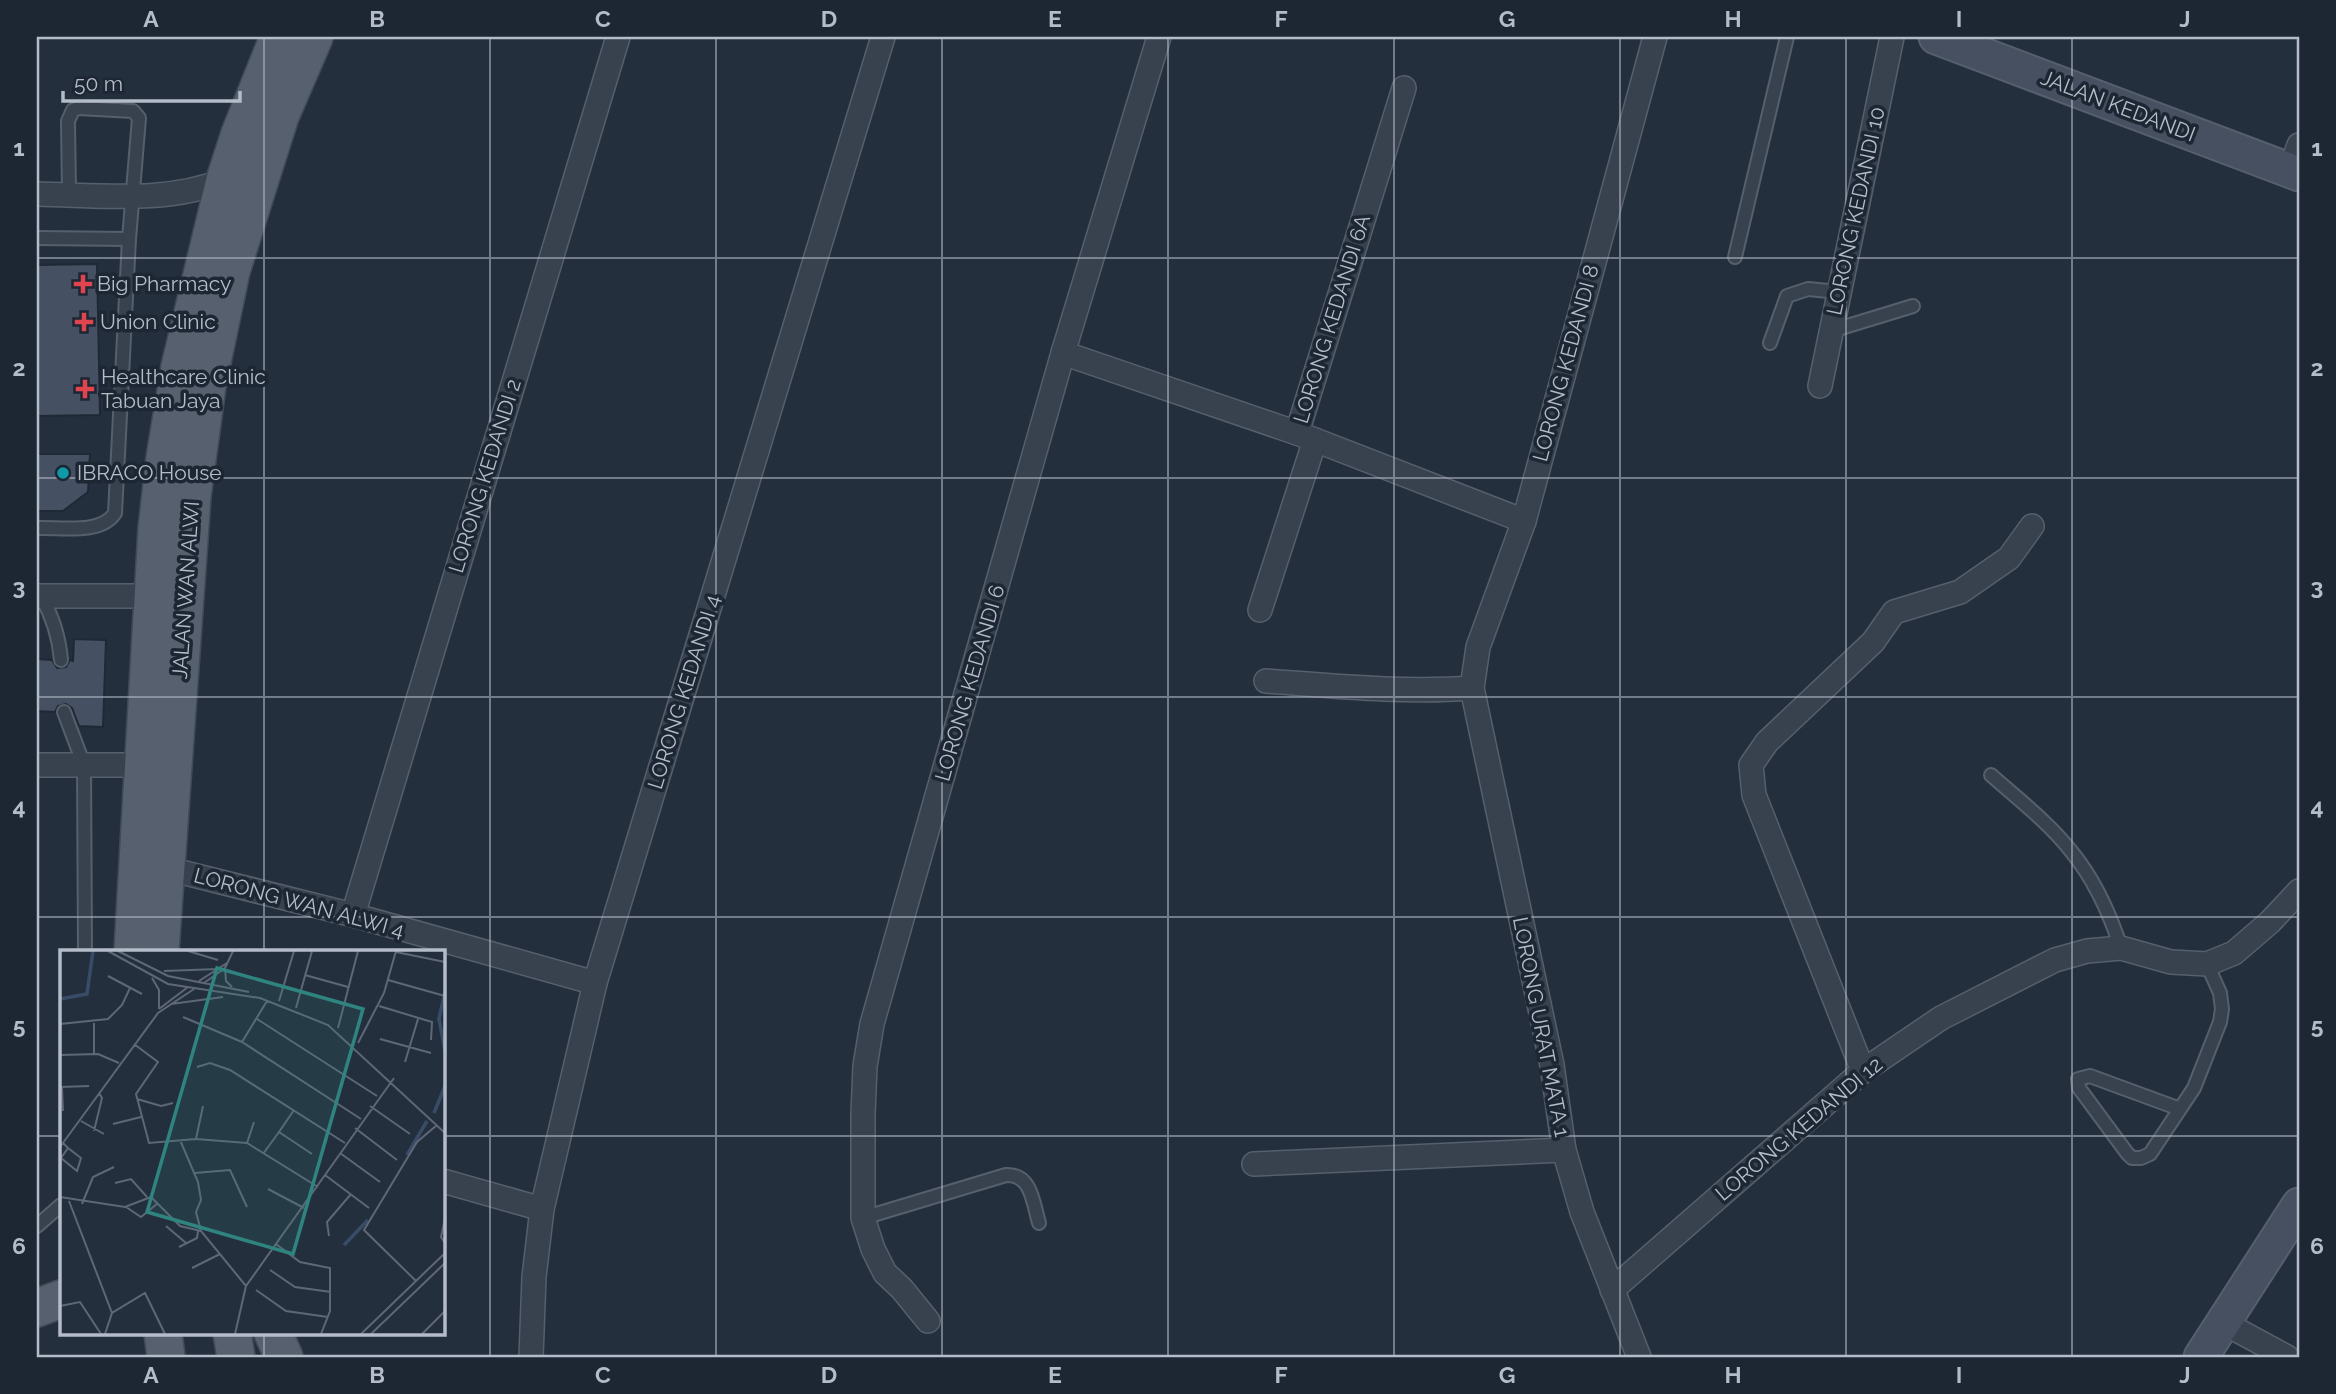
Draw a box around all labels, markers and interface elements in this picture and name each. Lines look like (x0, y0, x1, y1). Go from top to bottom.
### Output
text: A (143, 5, 159, 32)
text: B (369, 5, 385, 32)
text: C (595, 5, 611, 32)
text: D (821, 5, 837, 32)
text: E (1048, 5, 1062, 32)
text: F (1274, 5, 1288, 32)
text: G (1499, 5, 1515, 32)
text: H (1724, 5, 1742, 32)
text: I (1956, 5, 1962, 32)
text: J (2179, 5, 2191, 32)
scale bar (63, 60, 240, 104)
street label: JALAN KEDANDI (2037, 65, 2199, 146)
text: 50 m (74, 71, 123, 96)
street label: LORONG KEDANDI 10 (1821, 105, 1890, 317)
text: 1 (13, 134, 25, 161)
text: 1 (2311, 134, 2323, 161)
street label: LORONG KEDANDI 6A (1288, 212, 1375, 426)
street label: LORONG KEDANDI 8 (1527, 262, 1604, 464)
place label: Big Pharmacy (97, 271, 232, 296)
marker: Big Pharmacy (75, 276, 91, 292)
place label: Union Clinic (100, 309, 216, 334)
marker: Union Clinic (74, 312, 94, 332)
text: 2 (13, 354, 25, 381)
text: 2 (2311, 354, 2323, 381)
place label: Healthcare Clinic Tabuan Jaya (101, 364, 266, 413)
street label: LORONG KEDANDI 2 (443, 376, 526, 576)
marker: Healthcare Clinic Tabuan Jaya (75, 379, 95, 399)
place label: IBRACO House (77, 460, 222, 485)
marker: IBRACO House (55, 465, 71, 481)
street label: JALAN WAN ALWI (167, 500, 204, 680)
text: 3 (13, 573, 25, 600)
text: 3 (2311, 573, 2323, 600)
street label: LORONG KEDANDI 6 (930, 582, 1010, 784)
street label: LORONG KEDANDI 4 (642, 592, 725, 792)
text: 4 (12, 793, 26, 820)
text: 4 (2310, 793, 2324, 820)
street label: LORONG WAN ALWI 4 (191, 862, 407, 943)
street label: LORONG URAT MATA 1 (1508, 915, 1575, 1139)
inset map (60, 950, 444, 1334)
text: 5 (13, 1012, 26, 1039)
text: 5 (2311, 1012, 2324, 1039)
street label: LORONG KEDANDI 12 (1710, 1051, 1887, 1206)
text: 6 (12, 1232, 26, 1259)
text: 6 (2310, 1232, 2324, 1259)
text: A (143, 1361, 159, 1388)
text: B (369, 1361, 385, 1388)
text: C (595, 1361, 611, 1388)
text: D (821, 1361, 837, 1388)
text: E (1048, 1361, 1062, 1388)
text: F (1274, 1361, 1288, 1388)
text: G (1499, 1361, 1515, 1388)
text: H (1724, 1361, 1742, 1388)
text: I (1956, 1361, 1962, 1388)
text: J (2179, 1361, 2191, 1388)

